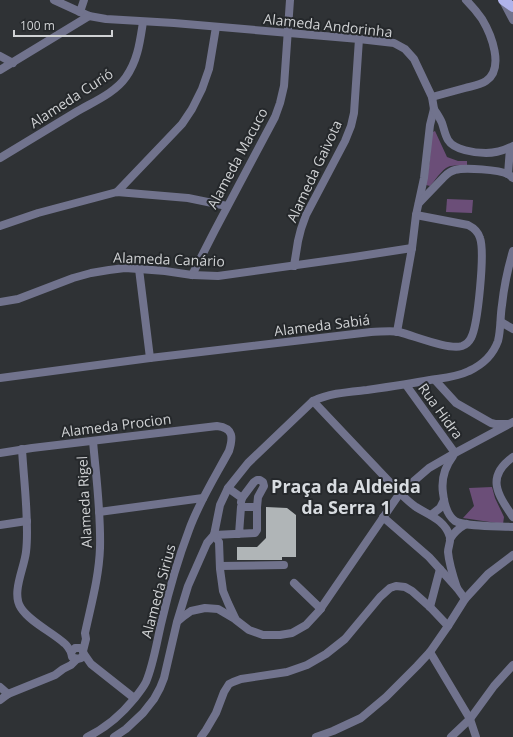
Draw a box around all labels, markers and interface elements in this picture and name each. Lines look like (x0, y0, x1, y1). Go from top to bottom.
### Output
street label: Alameda Andorinha (263, 9, 393, 41)
scale bar (14, 12, 112, 38)
text: 100 m (20, 17, 55, 34)
street label: Alameda Curió (26, 64, 116, 132)
street label: Alameda Macuco (202, 104, 272, 212)
street label: Alameda Gaivota (282, 117, 346, 225)
street label: Alameda Canário (113, 248, 225, 270)
street label: Alameda Sabiá (273, 310, 371, 340)
street label: Rua Hidra (414, 379, 468, 443)
street label: Alameda Procion (60, 409, 172, 441)
street label: Alameda Rigel (72, 455, 96, 549)
district label: Praça da Aldeida da Serra 1 (271, 474, 421, 519)
street label: Alameda Sirius (136, 542, 180, 640)

